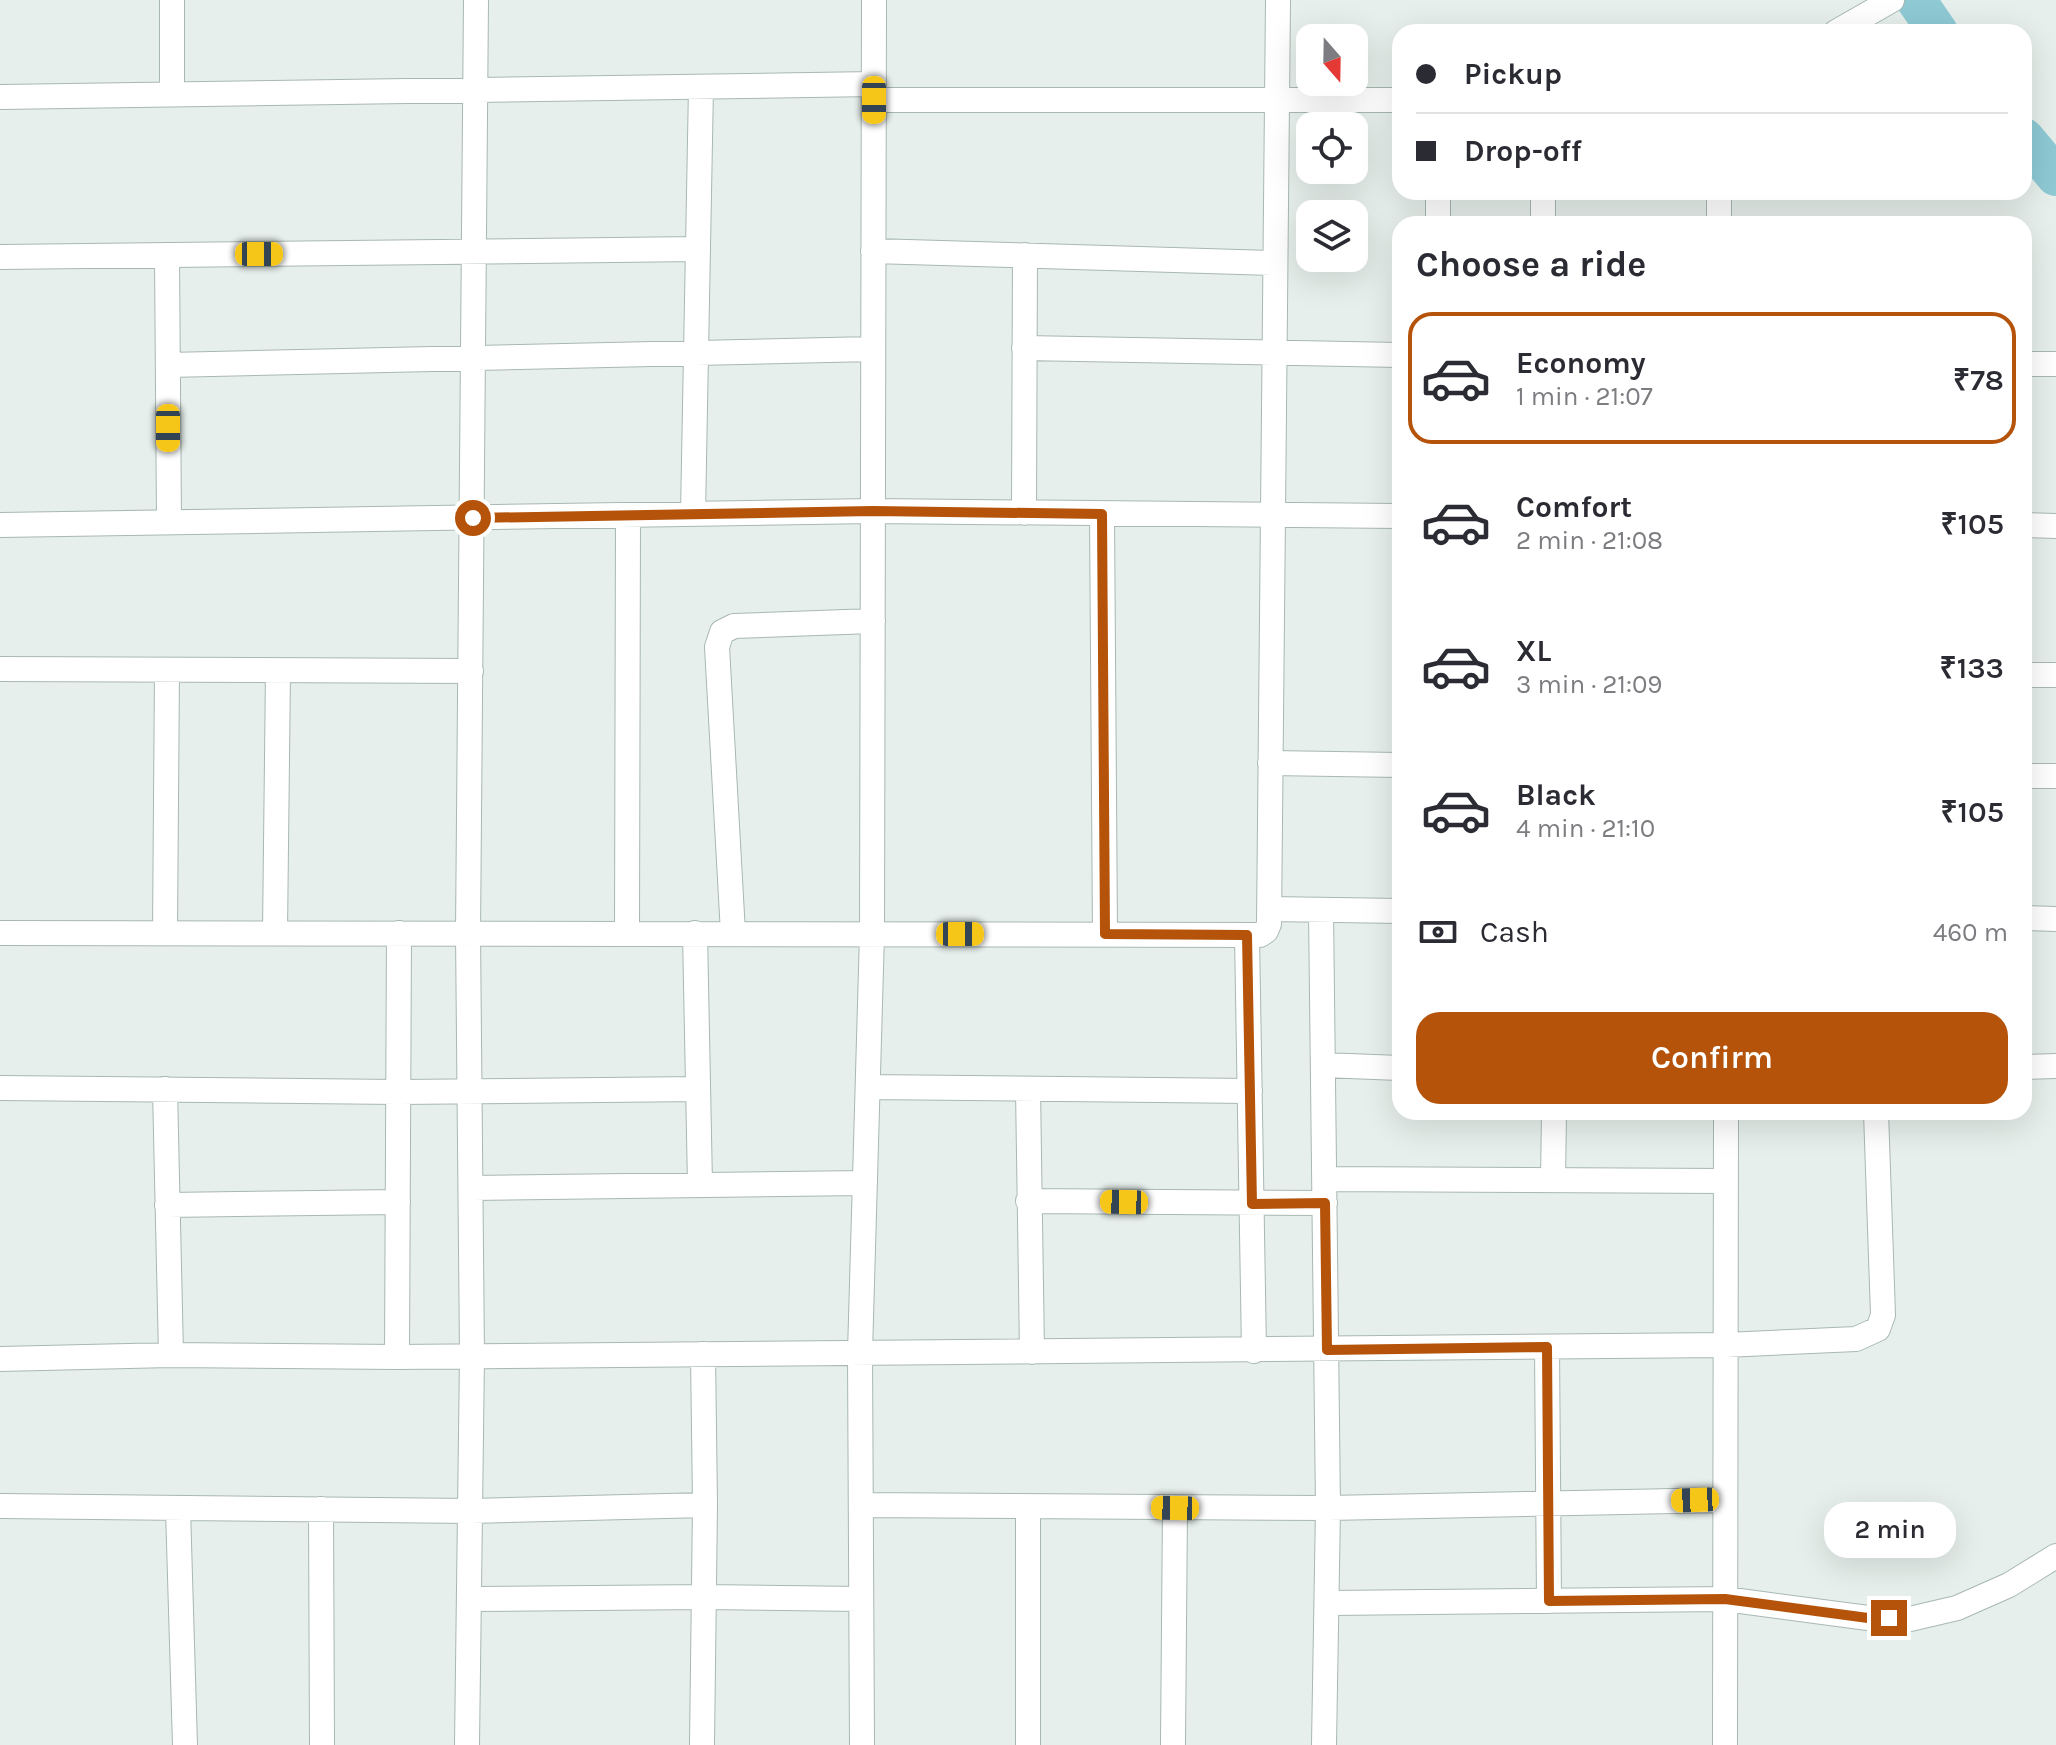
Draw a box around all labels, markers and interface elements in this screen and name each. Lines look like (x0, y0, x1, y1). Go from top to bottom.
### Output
north arrow (1296, 24, 1368, 96)
map controls (1296, 24, 1368, 272)
text: Pickup (1464, 56, 1562, 92)
car (862, 76, 886, 124)
button: locate (1296, 112, 1368, 184)
text: Drop-off (1464, 133, 1582, 169)
button: layers (1296, 200, 1368, 272)
car (235, 242, 283, 266)
text: Choose a ride (1416, 243, 1646, 285)
icon: car (1420, 342, 1492, 414)
text: Economy (1516, 345, 1646, 381)
text: ₹78 (1953, 362, 2004, 398)
text: 1 min · 21:07 (1516, 381, 1653, 412)
car (156, 404, 180, 452)
icon: car (1420, 486, 1492, 558)
text: Comfort (1516, 489, 1632, 525)
route start (455, 500, 491, 536)
text: ₹105 (1940, 506, 2004, 542)
text: 2 min · 21:08 (1516, 525, 1663, 556)
icon: car (1420, 630, 1492, 702)
text: XL (1516, 633, 1551, 669)
text: ₹133 (1940, 650, 2004, 686)
text: 3 min · 21:09 (1516, 669, 1662, 700)
icon: car (1420, 774, 1492, 846)
text: Black (1516, 777, 1596, 813)
text: ₹105 (1940, 794, 2004, 830)
text: 4 min · 21:10 (1516, 813, 1655, 844)
icon: cash (1416, 910, 1460, 954)
text: Cash (1480, 914, 1549, 950)
text: 460 m (1933, 917, 2008, 948)
car (936, 922, 984, 946)
button: Confirm (1416, 1012, 2008, 1104)
car (1100, 1190, 1148, 1214)
car (1671, 1487, 1719, 1513)
car (1151, 1496, 1199, 1520)
callout: 2 min (1823, 1502, 1955, 1558)
text: 2 min (1855, 1514, 1925, 1545)
route end (1871, 1600, 1907, 1636)

